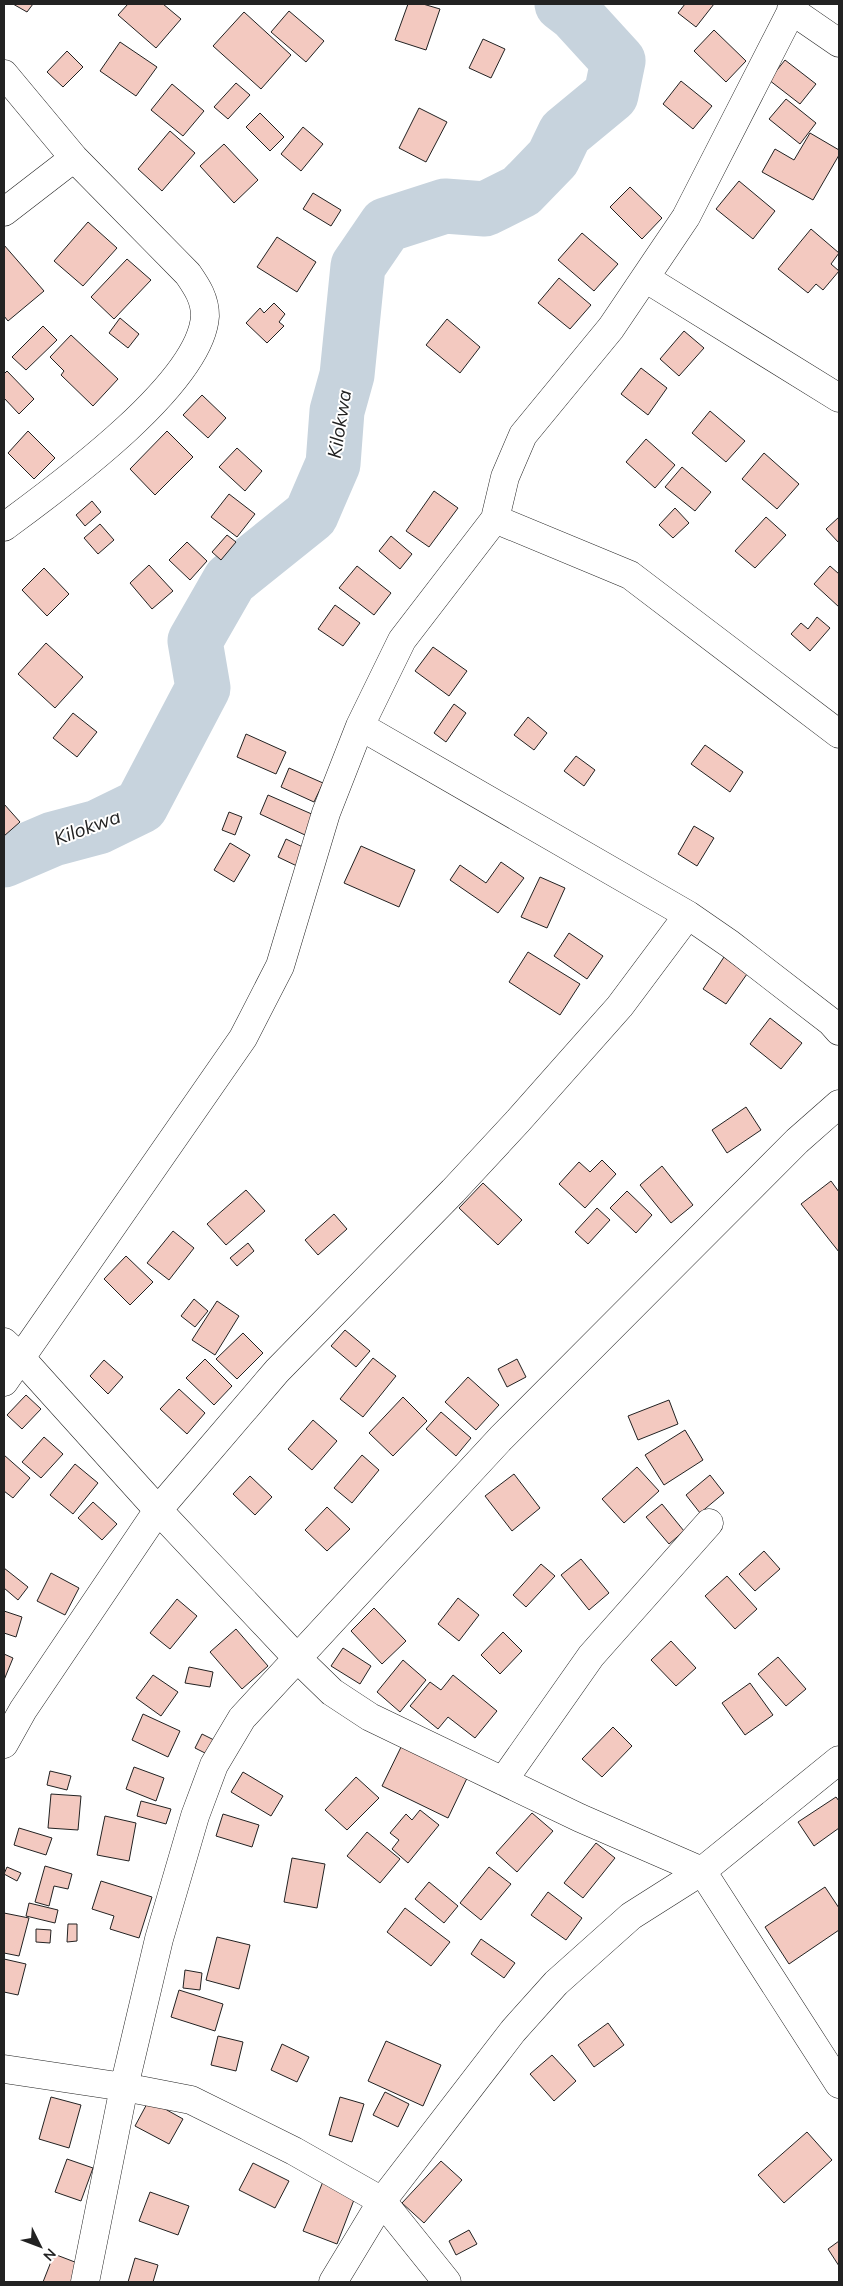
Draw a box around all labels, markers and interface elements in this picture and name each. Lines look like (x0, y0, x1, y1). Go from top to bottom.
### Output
water label: Kilokwa (322, 388, 356, 460)
water label: Kilokwa (50, 804, 124, 850)
north arrow (15, 2221, 65, 2271)
text: N (39, 2245, 60, 2265)

